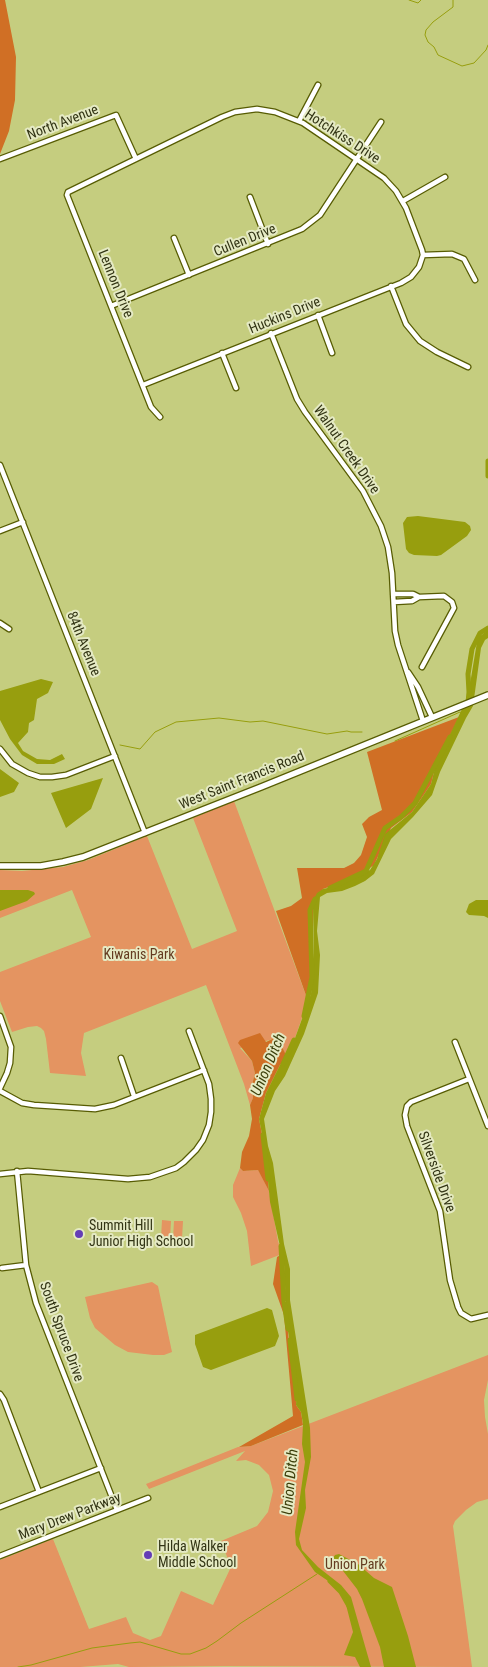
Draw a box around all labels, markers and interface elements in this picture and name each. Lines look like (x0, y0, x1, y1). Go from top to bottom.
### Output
street label: North Avenue (25, 102, 101, 144)
street label: Hotchkiss Drive (301, 106, 383, 168)
street label: Cullen Drive (211, 221, 279, 261)
street label: Lennon Drive (94, 248, 136, 320)
street label: Huckins Drive (247, 294, 323, 338)
street label: Walnut Creek Drive (309, 403, 383, 497)
street label: 84th Avenue (62, 609, 104, 679)
street label: West Saint Francis Road (177, 748, 307, 814)
park label: Kiwanis Park (103, 947, 175, 963)
water label: Union Ditch (248, 1031, 290, 1099)
street label: Silverside Drive (414, 1129, 458, 1215)
place label: Summit Hill Junior High School (89, 1218, 194, 1250)
marker: Summit Hill Junior High School (73, 1228, 85, 1240)
street label: South Spruce Drive (35, 1280, 87, 1384)
water label: Union Ditch (279, 1448, 303, 1516)
street label: Mary Drew Parkway (16, 1490, 124, 1544)
place label: Hilda Walker Middle School (158, 1539, 236, 1571)
marker: Hilda Walker Middle School (142, 1549, 154, 1561)
park label: Union Park (325, 1557, 385, 1573)

